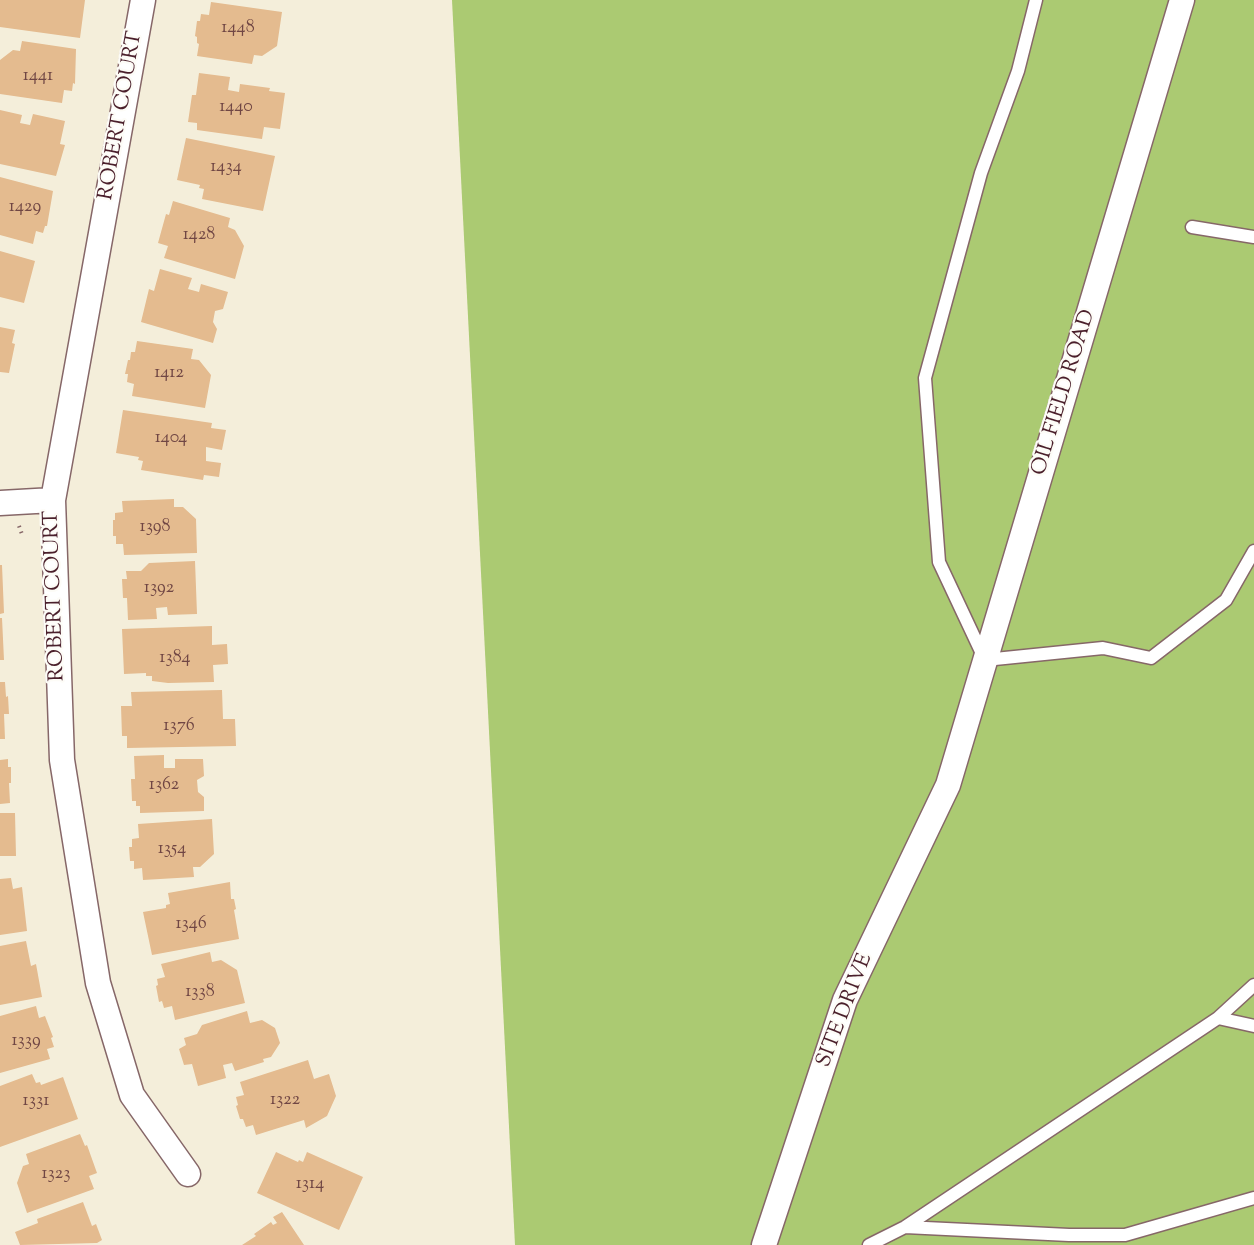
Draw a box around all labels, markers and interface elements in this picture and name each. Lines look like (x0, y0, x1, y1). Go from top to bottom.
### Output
house number: 1448 (221, 18, 255, 40)
street label: ROBERT COURT (95, 30, 149, 202)
house number: 1441 (23, 66, 53, 88)
house number: 1440 (219, 97, 253, 119)
house number: 1434 (210, 157, 242, 179)
house number: 1429 (9, 197, 41, 219)
house number: 1428 (183, 225, 215, 247)
street label: OIL FIELD ROAD (1028, 307, 1102, 479)
house number: 1412 (154, 363, 184, 385)
house number: 1404 (155, 428, 187, 450)
street label: ROBERT COURT (40, 510, 72, 682)
house number: 1398 (140, 517, 170, 539)
house number: 1392 (144, 578, 174, 600)
house number: 1384 (159, 648, 191, 670)
house number: 1376 (163, 716, 195, 738)
house number: 1362 (149, 775, 179, 797)
house number: 1354 (158, 839, 186, 861)
house number: 1346 (175, 914, 207, 936)
street label: SITE DRIVE (813, 951, 879, 1071)
house number: 1338 (185, 982, 215, 1004)
house number: 1339 (11, 1031, 41, 1053)
house number: 1322 (270, 1090, 300, 1112)
house number: 1331 (23, 1091, 49, 1113)
house number: 1323 (41, 1164, 71, 1186)
house number: 1314 (296, 1174, 324, 1196)

